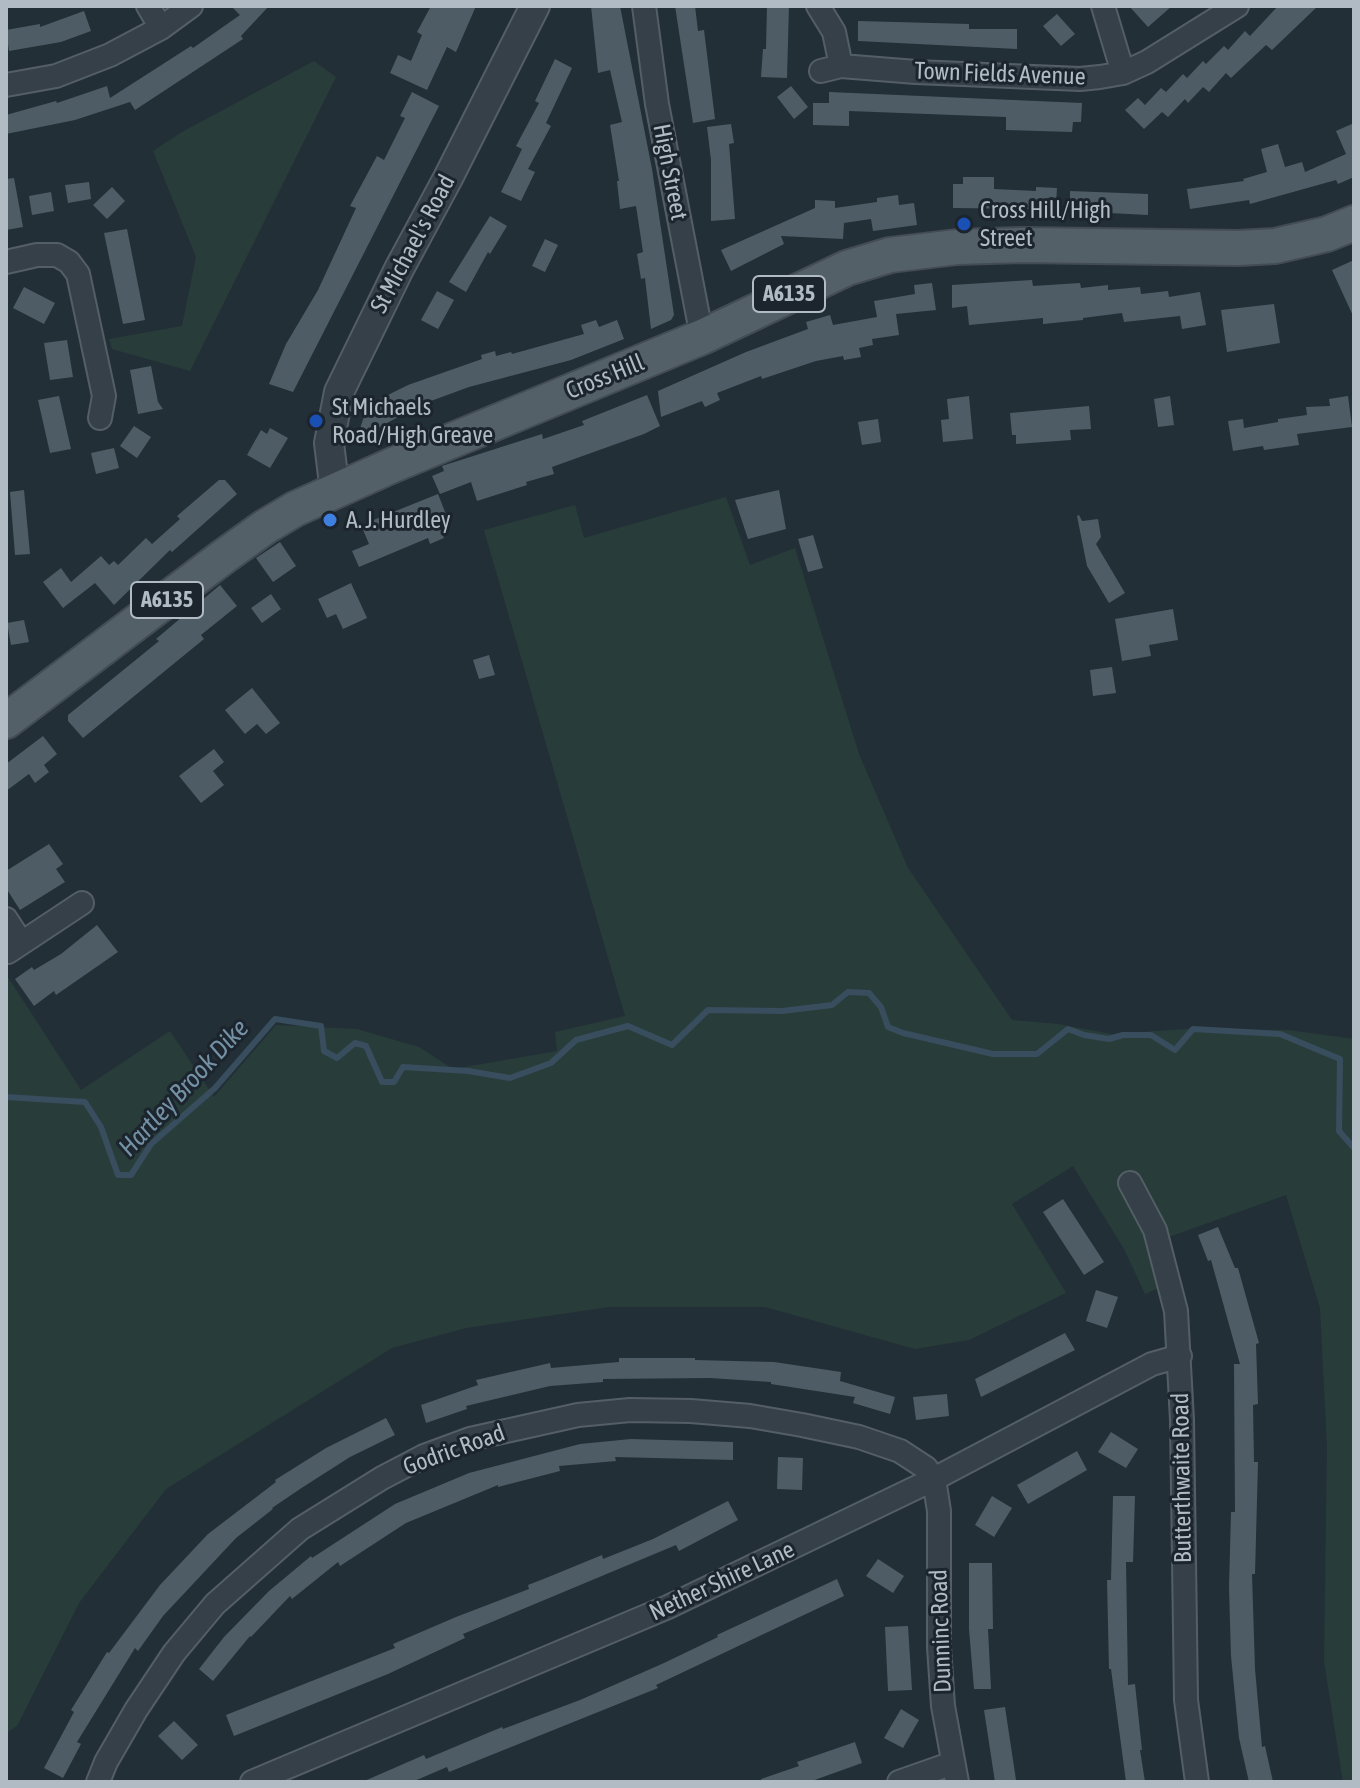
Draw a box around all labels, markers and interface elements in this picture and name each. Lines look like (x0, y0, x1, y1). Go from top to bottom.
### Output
street label: Town Fields Avenue (914, 57, 1086, 91)
street label: High Street (647, 121, 693, 223)
street label: St Michael's Road (365, 170, 461, 318)
place label: Cross Hill/High Street (980, 196, 1111, 252)
marker: Cross Hill/High Street (955, 215, 973, 233)
road number: A6135 (753, 276, 825, 312)
street label: Cross Hill (562, 348, 648, 406)
place label: St Michaels Road/High Greave (332, 393, 493, 449)
marker: St Michaels Road/High Greave (307, 412, 325, 430)
place label: A. J. Hurdley (346, 506, 451, 534)
marker: A. J. Hurdley (321, 511, 339, 529)
road number: A6135 (131, 582, 203, 618)
water label: Hartley Brook Dike (112, 1013, 256, 1163)
street label: Butterthwaite Road (1166, 1393, 1198, 1563)
street label: Godric Road (399, 1418, 509, 1482)
street label: Nether Shire Lane (645, 1535, 799, 1627)
street label: Dunninc Road (924, 1569, 958, 1693)

